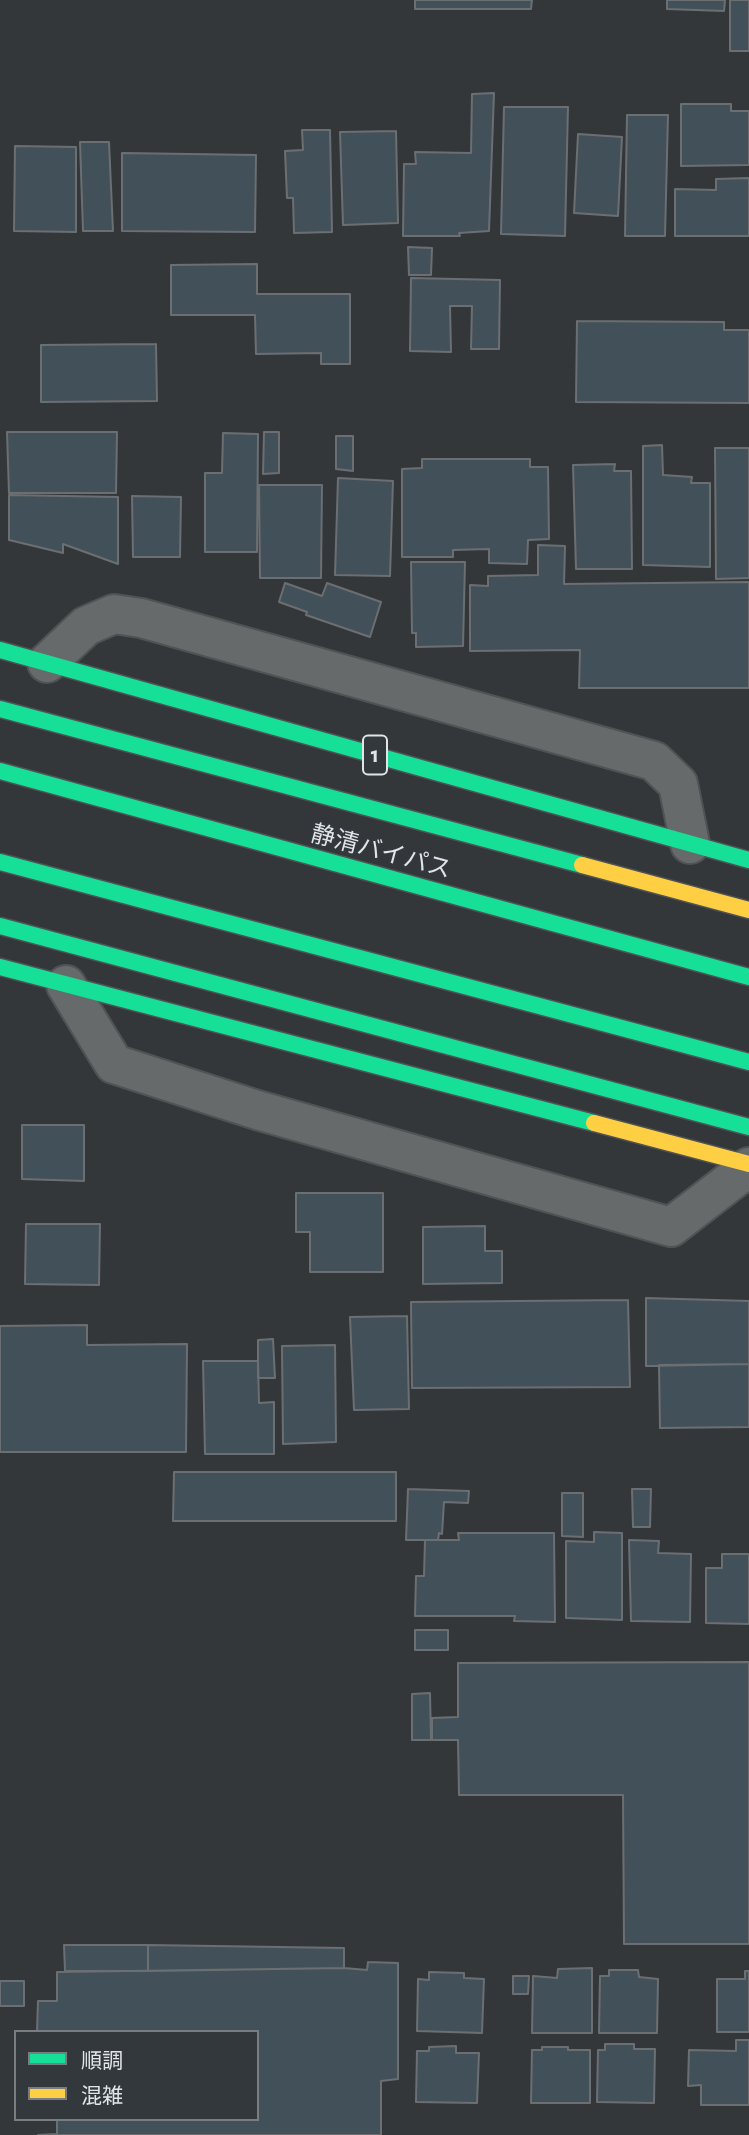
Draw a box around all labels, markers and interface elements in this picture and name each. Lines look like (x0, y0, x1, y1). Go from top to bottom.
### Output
road number: 1 (363, 736, 387, 775)
street label: 静清バイパス (308, 819, 454, 885)
legend (14, 2030, 259, 2121)
text: 順調 (81, 2051, 123, 2072)
text: 混雑 (81, 2086, 123, 2107)

